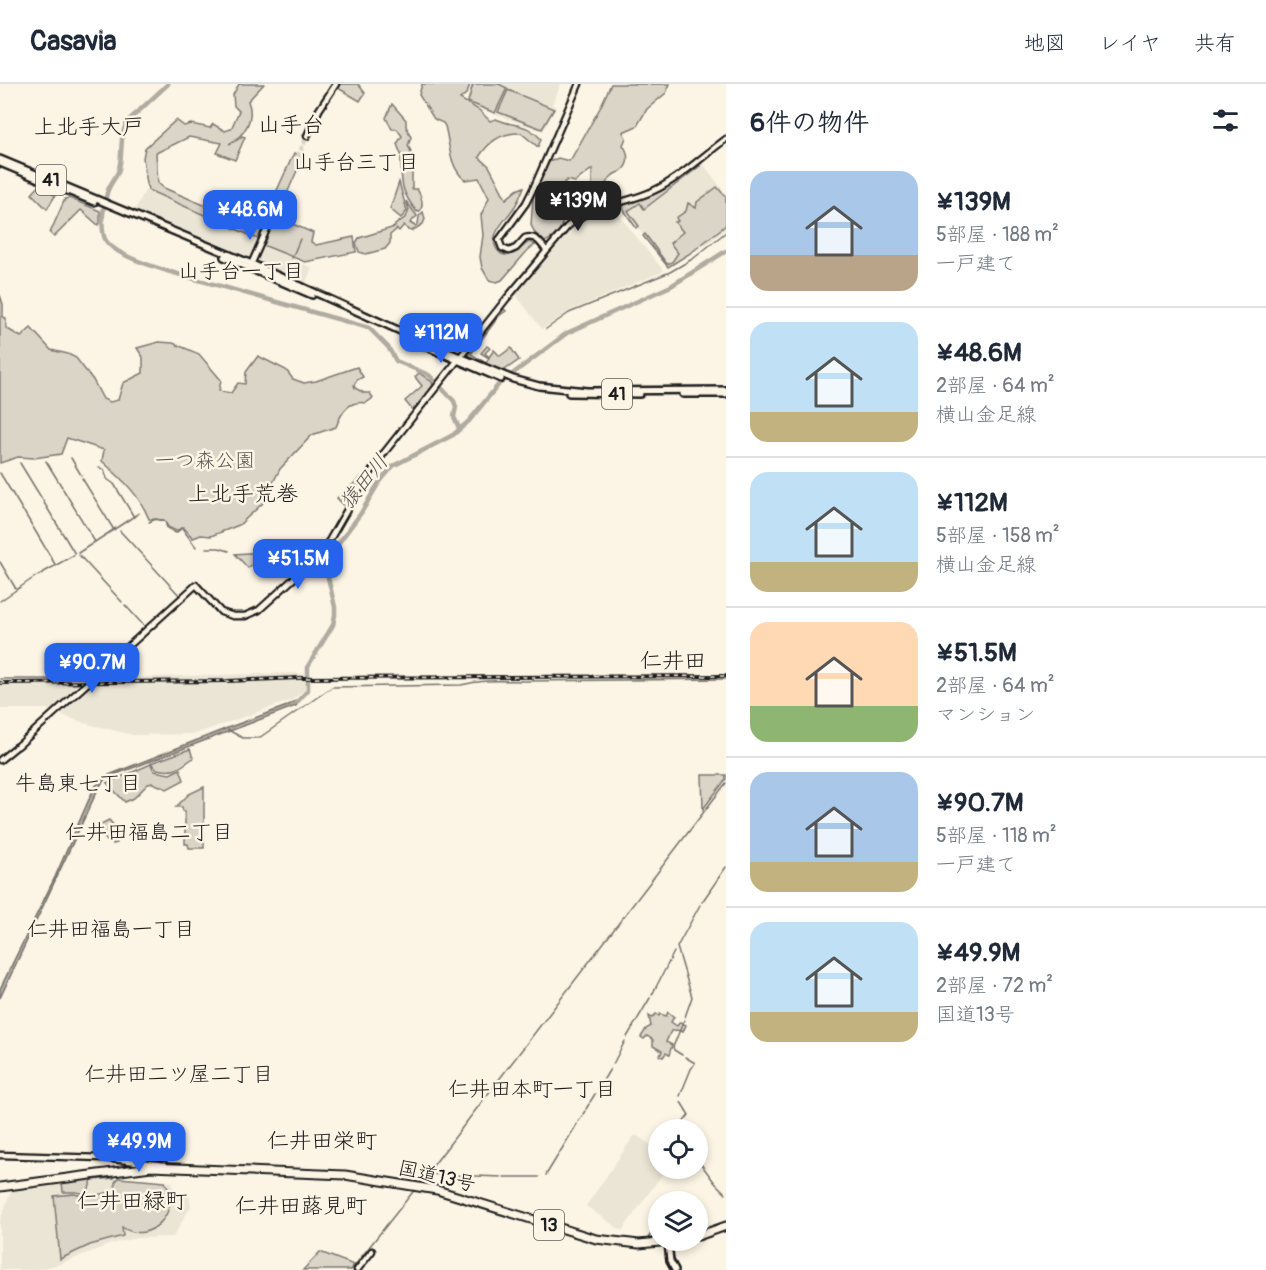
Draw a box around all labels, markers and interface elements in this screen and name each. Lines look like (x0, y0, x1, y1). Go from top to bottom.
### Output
text: Casavia (30, 24, 116, 59)
text: 地図 (1024, 30, 1066, 57)
text: レイヤ (1099, 30, 1161, 57)
text: 共有 (1194, 30, 1236, 57)
icon: filters (1209, 104, 1242, 137)
text: 6件の物件 (750, 107, 869, 139)
district label: 山手台 (258, 111, 324, 139)
district label: 上北手大戸 (34, 113, 144, 141)
district label: 山手台三丁目 (293, 149, 419, 176)
road number: 41 (36, 165, 66, 195)
pin: ¥139M (536, 181, 620, 232)
text: ¥139M (936, 186, 1011, 218)
text: ¥139M (549, 188, 607, 213)
pin: ¥48.6M (201, 190, 299, 241)
icon: home (798, 195, 870, 267)
text: ¥48.6M (217, 197, 283, 222)
text: 5部屋 · 188 m² (936, 222, 1059, 247)
text: 一戸建て (936, 251, 1016, 276)
district label: 山手台一丁目 (178, 258, 304, 285)
pin: ¥112M (399, 313, 483, 364)
text: ¥112M (413, 320, 469, 345)
text: ¥48.6M (936, 337, 1022, 369)
icon: home (798, 346, 870, 418)
text: 2部屋 · 64 m² (936, 373, 1055, 398)
road number: 41 (602, 379, 632, 409)
text: 横山金足線 (936, 402, 1036, 427)
park label: 一つ森公園 (155, 448, 255, 473)
water label: 猿田川 (334, 449, 394, 515)
district label: 上北手荒巻 (188, 480, 298, 508)
text: ¥112M (936, 487, 1008, 519)
icon: home (798, 496, 870, 568)
text: 5部屋 · 158 m² (936, 523, 1060, 548)
pin: ¥51.5M (249, 539, 347, 590)
text: ¥51.5M (267, 546, 329, 571)
text: 横山金足線 (936, 552, 1036, 577)
text: ¥51.5M (936, 637, 1017, 669)
pin: ¥90.7M (43, 643, 141, 694)
icon: home (798, 646, 870, 718)
district label: 仁井田 (640, 647, 706, 675)
text: ¥90.7M (58, 650, 126, 675)
text: 2部屋 · 64 m² (936, 673, 1055, 698)
text: マンション (936, 702, 1035, 727)
district label: 牛島東七丁目 (15, 770, 141, 797)
text: ¥90.7M (936, 787, 1023, 819)
icon: home (798, 796, 870, 868)
district label: 仁井田福島二丁目 (65, 819, 233, 846)
text: 5部屋 · 118 m² (936, 823, 1057, 848)
text: 一戸建て (936, 852, 1016, 877)
district label: 仁井田福島一丁目 (27, 916, 195, 943)
text: ¥49.9M (936, 937, 1020, 969)
icon: home (798, 946, 870, 1018)
text: 2部屋 · 72 m² (936, 973, 1053, 998)
text: 国道13号 (936, 1002, 1015, 1027)
district label: 仁井田二ツ屋二丁目 (85, 1061, 274, 1088)
district label: 仁井田本町一丁目 (448, 1076, 616, 1103)
map controls (648, 1119, 708, 1251)
button: locate (648, 1119, 708, 1179)
pin: ¥49.9M (90, 1122, 188, 1173)
district label: 仁井田栄町 (267, 1127, 377, 1155)
text: ¥49.9M (107, 1129, 171, 1154)
street label: 国道13号 (396, 1155, 478, 1197)
district label: 仁井田緑町 (77, 1187, 187, 1215)
button: layers (648, 1191, 708, 1251)
district label: 仁井田蕗見町 (235, 1192, 367, 1220)
road number: 13 (534, 1210, 564, 1240)

